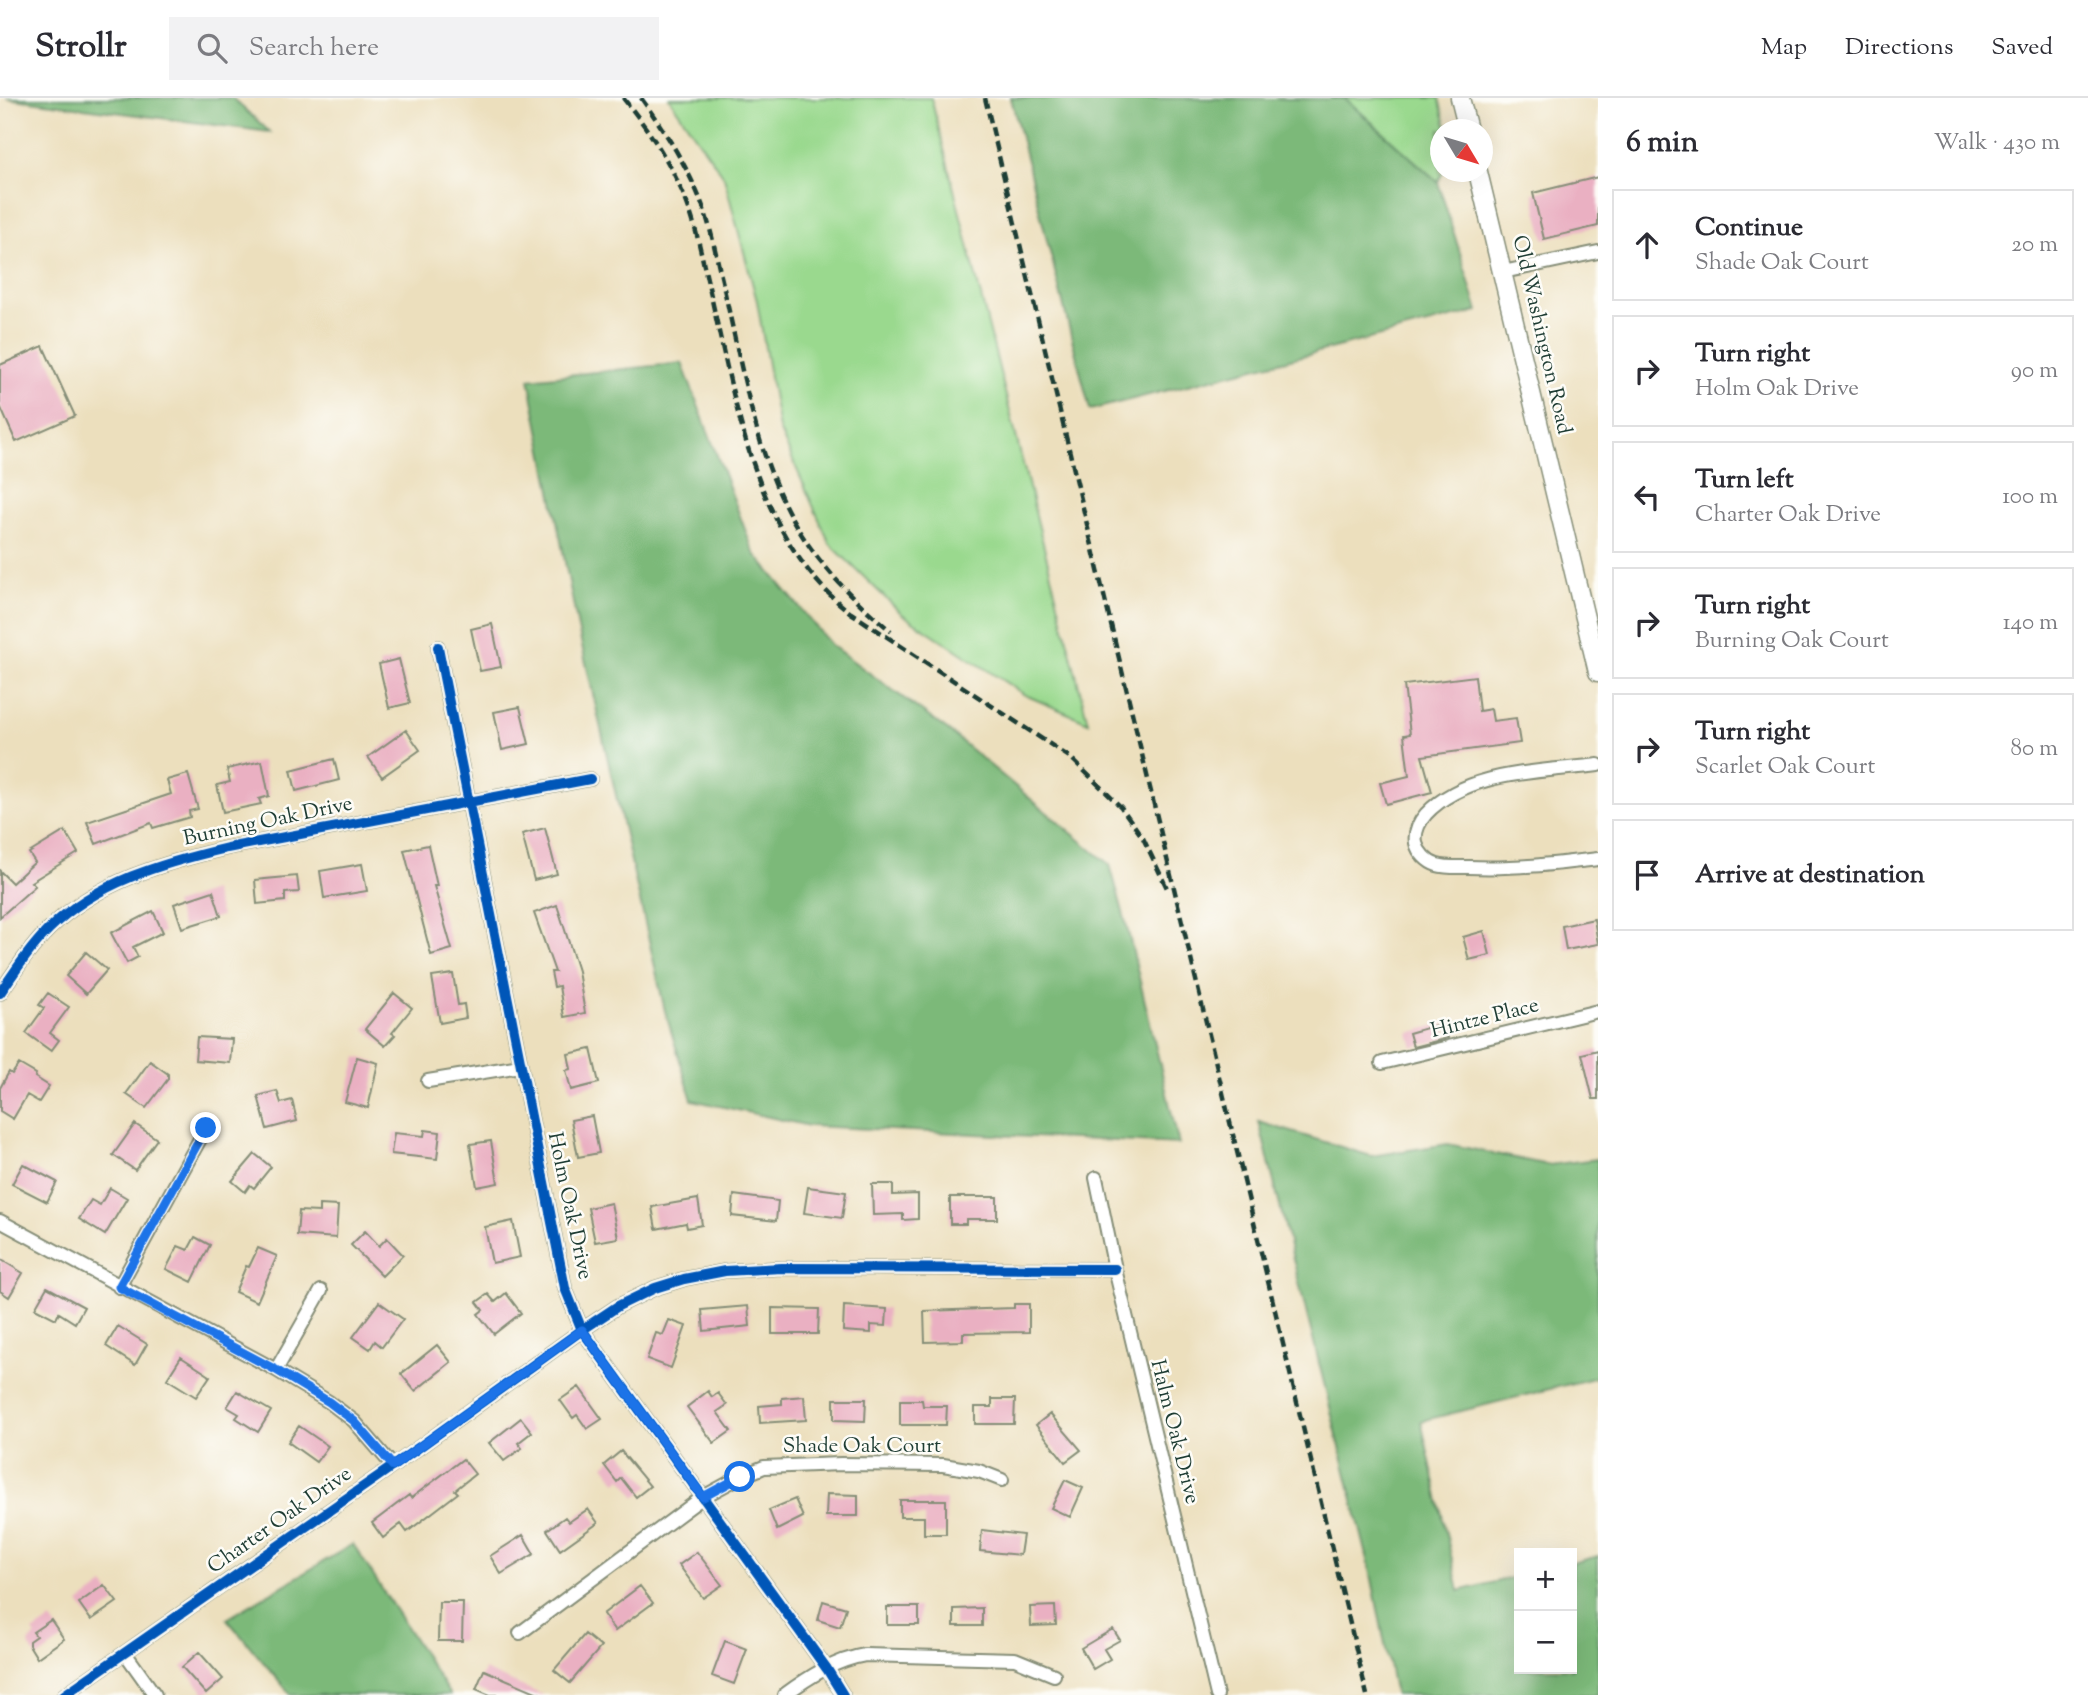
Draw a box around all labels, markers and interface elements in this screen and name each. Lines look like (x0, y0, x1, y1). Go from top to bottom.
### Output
search box (169, 17, 659, 80)
text: Strollr (35, 24, 127, 72)
icon: search (193, 29, 231, 67)
text: Search here (249, 30, 379, 67)
text: Map (1761, 31, 1807, 65)
text: Directions (1845, 31, 1953, 65)
text: Saved (1991, 31, 2053, 65)
north arrow (1430, 119, 1493, 182)
text: 6 min (1626, 122, 1698, 165)
text: Walk · 430 m (1934, 127, 2060, 160)
text: Continue (1695, 210, 1803, 247)
icon: ahead (1628, 226, 1666, 264)
text: 20 m (2011, 229, 2058, 262)
street label: Old Washington Road (1504, 233, 1579, 438)
text: Shade Oak Court (1695, 247, 1869, 280)
text: Turn right (1695, 336, 1810, 373)
icon: right (1628, 352, 1666, 390)
text: 90 m (2011, 355, 2058, 388)
text: Holm Oak Drive (1695, 373, 1859, 406)
text: Turn left (1695, 462, 1794, 499)
icon: left (1628, 478, 1666, 516)
text: 100 m (2002, 481, 2058, 514)
text: Charter Oak Drive (1695, 499, 1881, 532)
text: Turn right (1695, 588, 1810, 625)
icon: right (1628, 604, 1666, 642)
text: 140 m (2003, 607, 2058, 640)
text: Burning Oak Court (1695, 625, 1889, 658)
text: Turn right (1695, 714, 1810, 751)
icon: right (1628, 730, 1666, 768)
text: 80 m (2010, 733, 2058, 766)
text: Scarlet Oak Court (1695, 751, 1875, 784)
street label: Burning Oak Drive (180, 789, 356, 855)
icon: arrive (1628, 856, 1666, 894)
text: Arrive at destination (1695, 857, 1925, 894)
street label: Hintze Place (1428, 991, 1542, 1047)
route end (190, 1112, 221, 1143)
street label: Holm Oak Drive (539, 1130, 599, 1282)
street label: Halm Oak Drive (1142, 1357, 1206, 1507)
street label: Shade Oak Court (783, 1432, 941, 1462)
street label: Charter Oak Drive (202, 1460, 358, 1582)
route start (724, 1461, 755, 1492)
map controls (1514, 1548, 1577, 1674)
button: + (1514, 1548, 1577, 1611)
button: − (1514, 1611, 1577, 1674)

